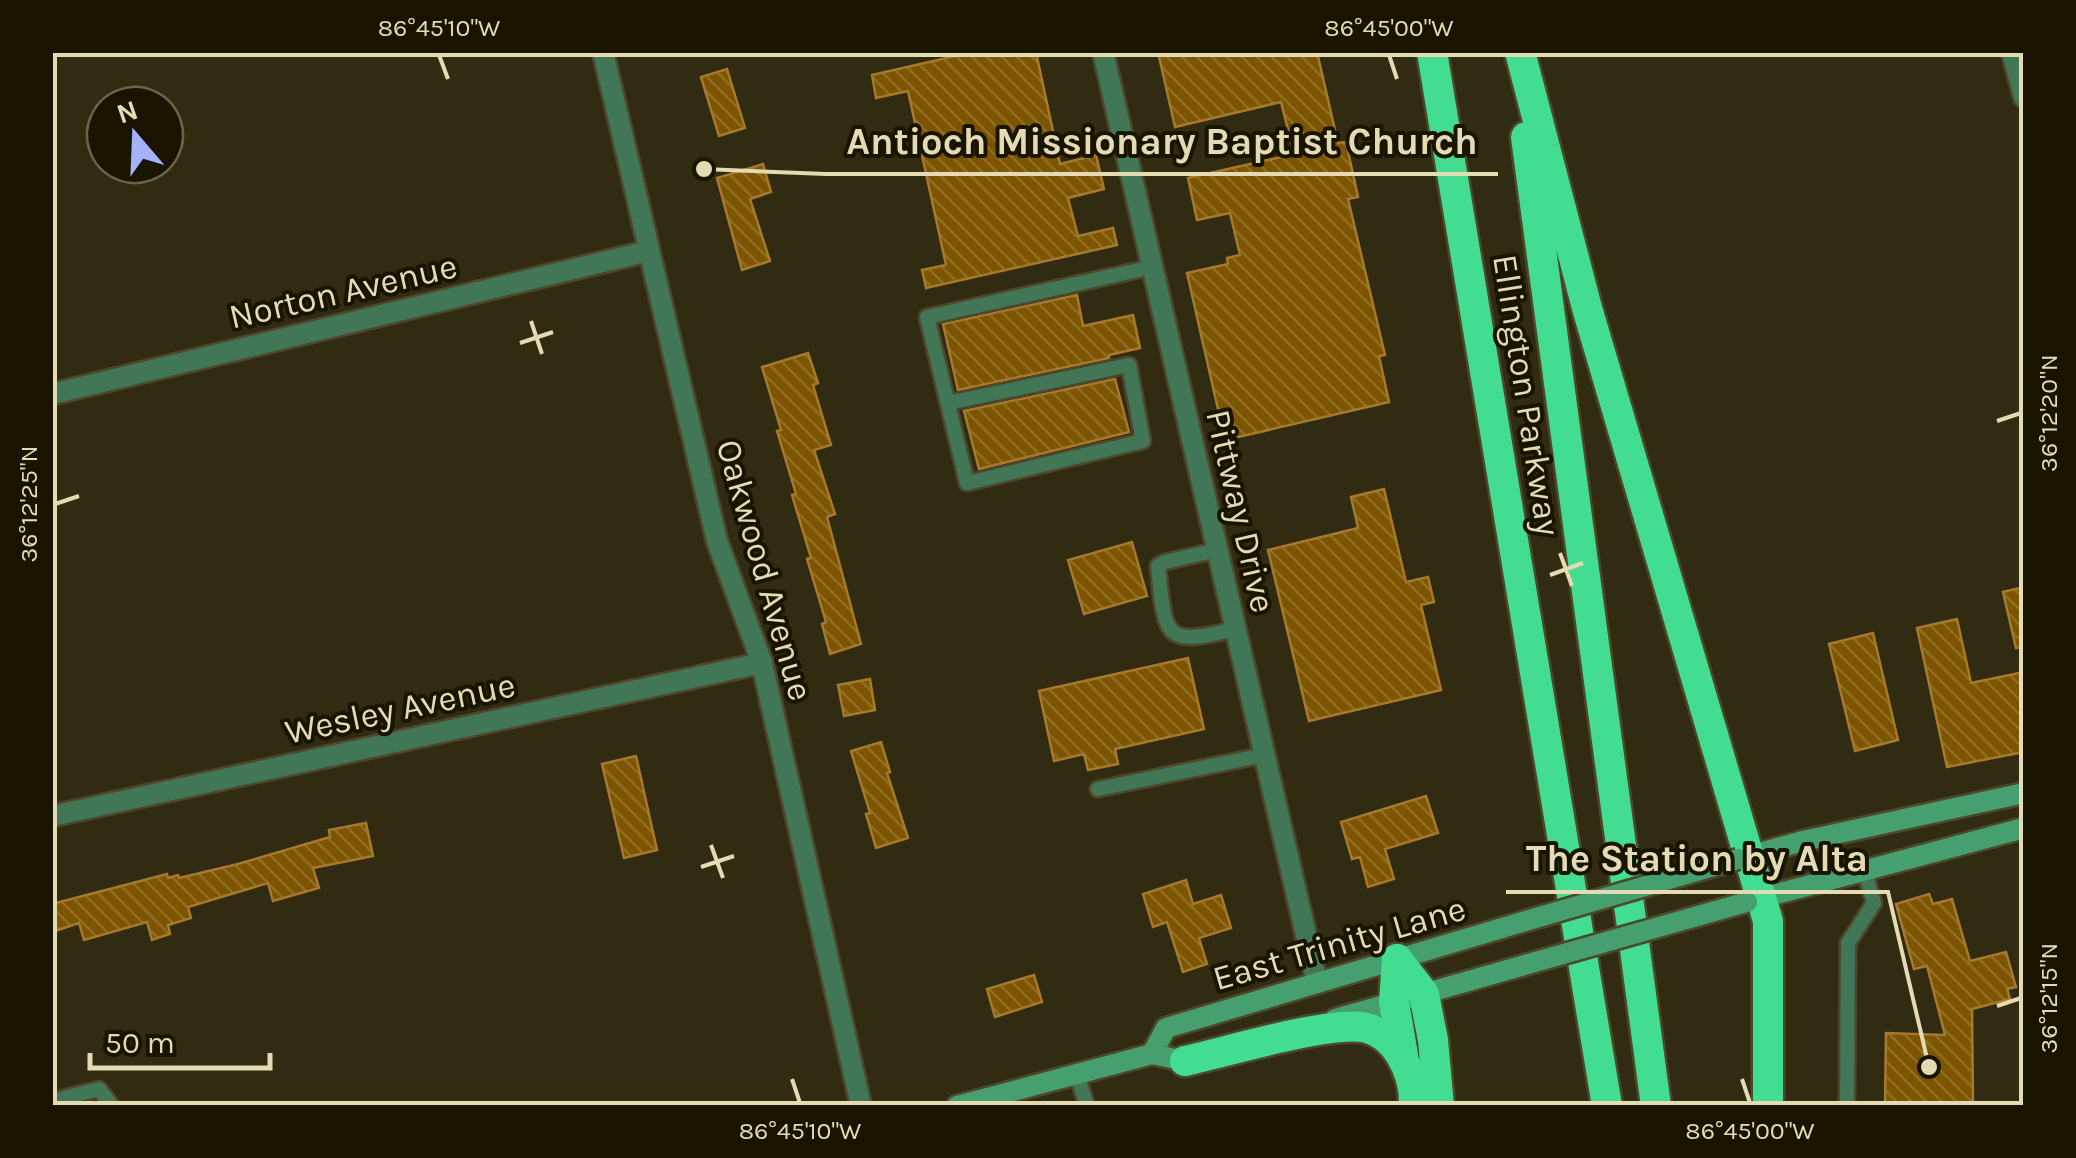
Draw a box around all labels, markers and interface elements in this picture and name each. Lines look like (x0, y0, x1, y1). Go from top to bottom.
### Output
text: 86°45'10"W (378, 13, 500, 42)
text: 86°45'00"W (1324, 13, 1454, 42)
north arrow (85, 85, 185, 185)
text: N (112, 93, 142, 131)
callout: Antioch Missionary Baptist Church (826, 106, 1498, 174)
text: Antioch Missionary Baptist Church (846, 119, 1478, 164)
street label: Norton Avenue (225, 245, 461, 338)
street label: Ellington Parkway (1484, 252, 1569, 539)
text: 36°12'20"N (2034, 354, 2063, 472)
street label: Pittway Drive (1197, 406, 1284, 617)
street label: Oakwood Avenue (708, 435, 821, 705)
text: 36°12'25"N (14, 445, 43, 563)
street label: Wesley Avenue (281, 664, 519, 753)
callout: The Station by Alta (1506, 824, 1888, 892)
text: The Station by Alta (1526, 836, 1868, 881)
street label: East Trinity Lane (1208, 888, 1470, 999)
text: 36°12'15"N (2034, 943, 2063, 1053)
scale bar (90, 1008, 270, 1070)
text: 50 m (105, 1025, 175, 1061)
text: 86°45'10"W (739, 1116, 861, 1145)
text: 86°45'00"W (1685, 1116, 1815, 1145)

